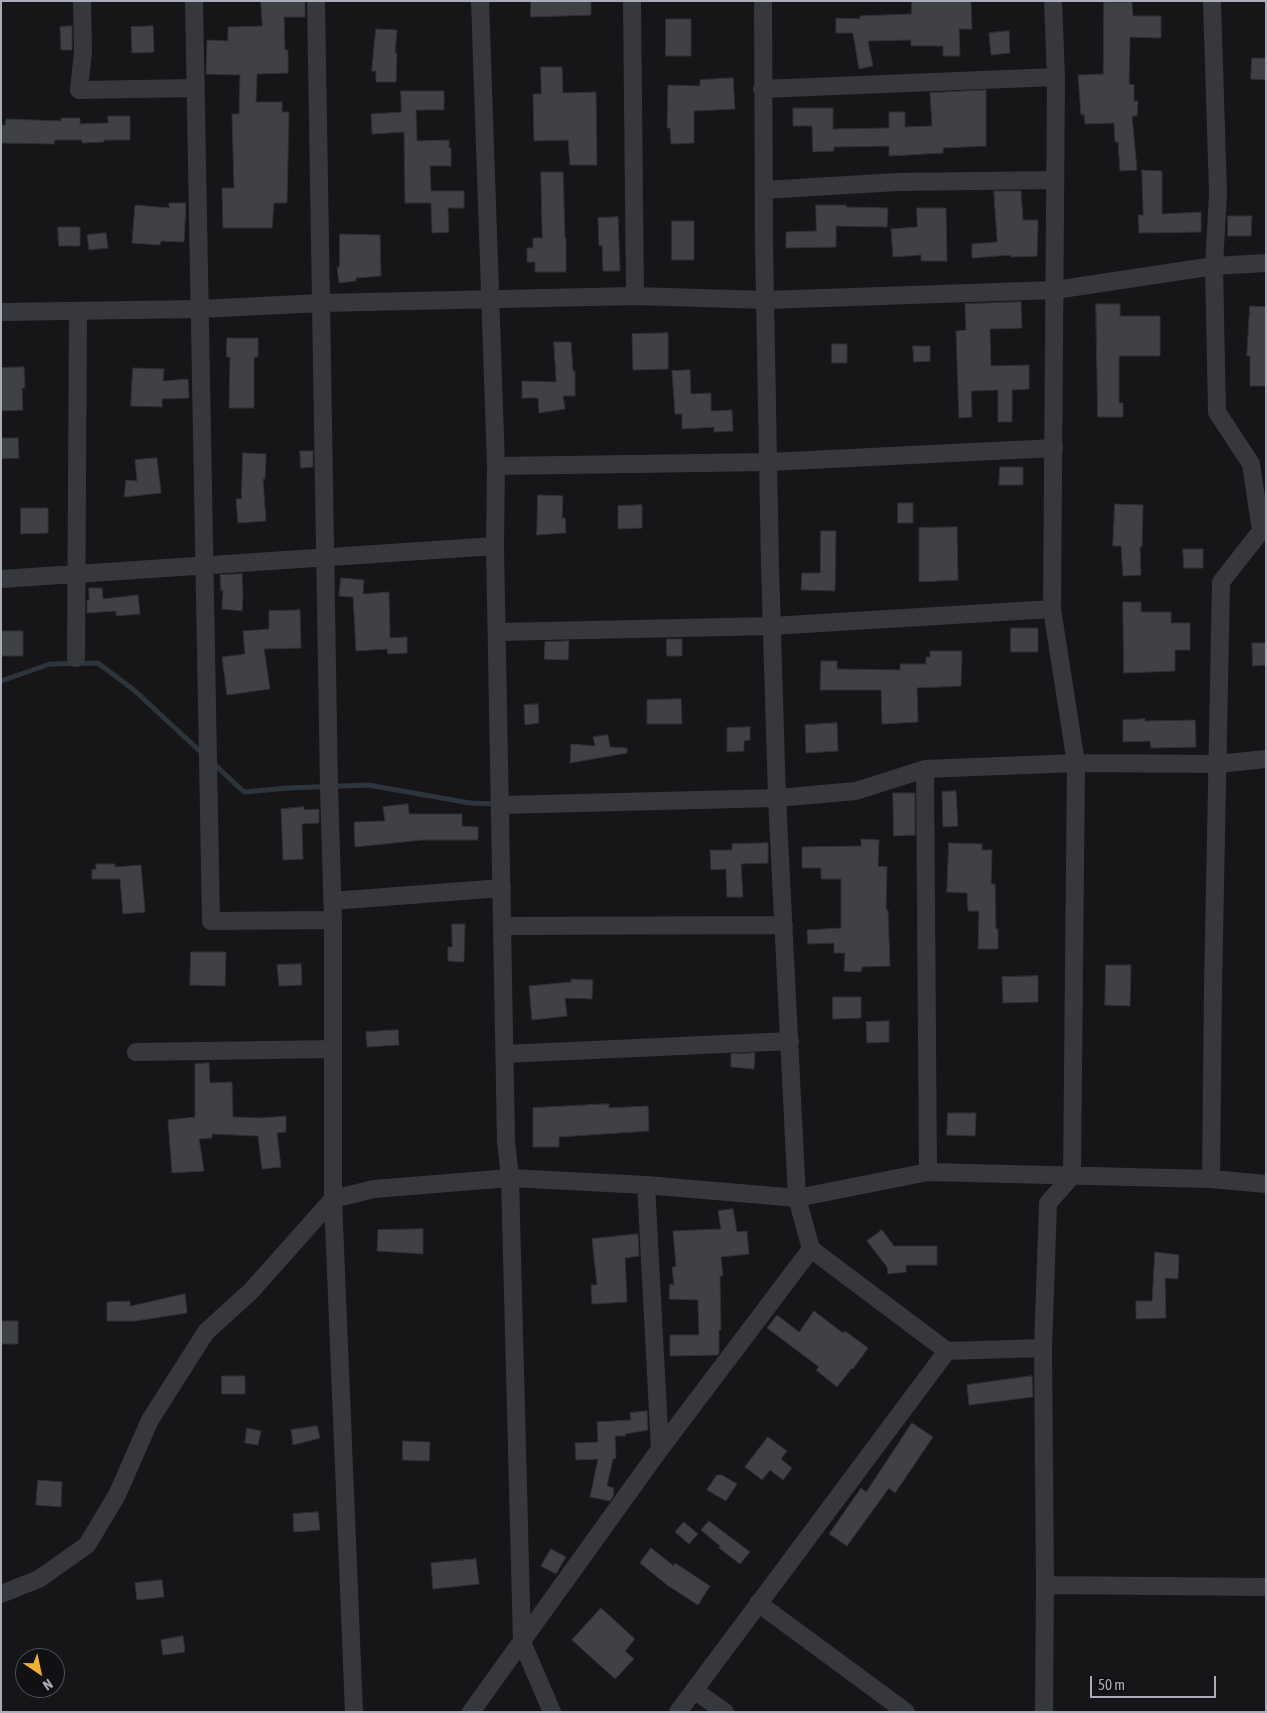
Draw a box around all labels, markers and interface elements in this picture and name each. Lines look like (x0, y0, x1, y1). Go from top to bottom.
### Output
north arrow (15, 1648, 65, 1698)
scale bar (1092, 1666, 1218, 1698)
text: N (40, 1676, 56, 1694)
text: 50 m (1098, 1676, 1125, 1693)

